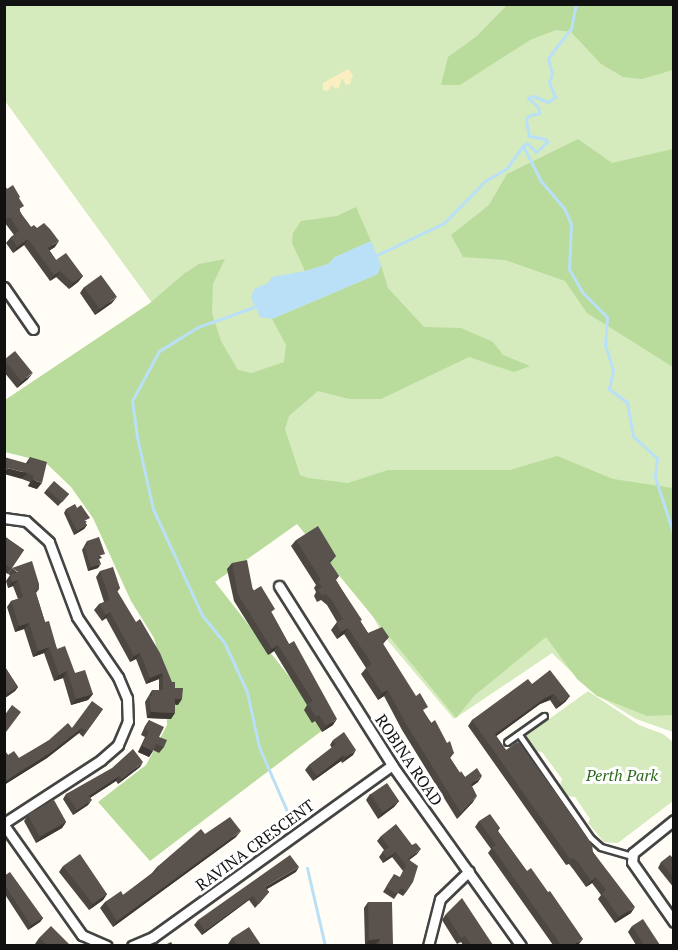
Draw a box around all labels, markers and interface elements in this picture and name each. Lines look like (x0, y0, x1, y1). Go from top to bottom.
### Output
street label: ROBINA ROAD (371, 711, 447, 809)
park label: Perth Park (586, 765, 658, 785)
street label: RAVINA CRESCENT (192, 795, 318, 895)

